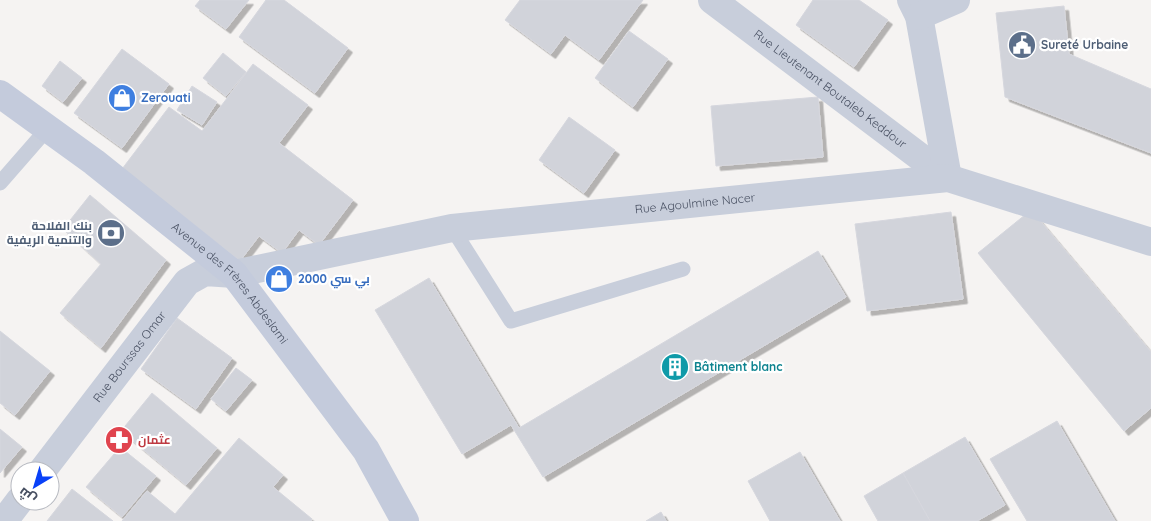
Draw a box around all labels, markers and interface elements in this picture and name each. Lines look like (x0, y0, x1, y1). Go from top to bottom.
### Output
street label: Rue Lieutenant Boutaleb Keddour (751, 26, 910, 151)
public building icon: Sureté Urbaine (1007, 30, 1037, 60)
place label: Sureté Urbaine (1041, 37, 1128, 52)
shop icon: Zerouati (107, 83, 137, 113)
place label: Zerouati (141, 90, 191, 105)
street label: Rue Agoulmine Nacer (634, 189, 756, 217)
place label: بنك الفلاحة والتنمية الريفية (7, 218, 92, 248)
bank icon: بنك الفلاحة والتنمية الريفية (96, 218, 126, 248)
street label: Avenue des Frères Abdeslami (169, 219, 292, 347)
shop icon: بي سي 2000 (264, 264, 294, 294)
place label: بي سي 2000 (298, 271, 370, 289)
street label: Rue Bourssas Omar (90, 308, 169, 405)
building icon: Bâtiment blanc (660, 352, 690, 382)
place label: Bâtiment blanc (694, 359, 782, 374)
pharmacy icon: عثمان (104, 425, 134, 455)
place label: عثمان (138, 432, 171, 448)
north arrow (10, 461, 60, 511)
text: ش (14, 484, 40, 509)

